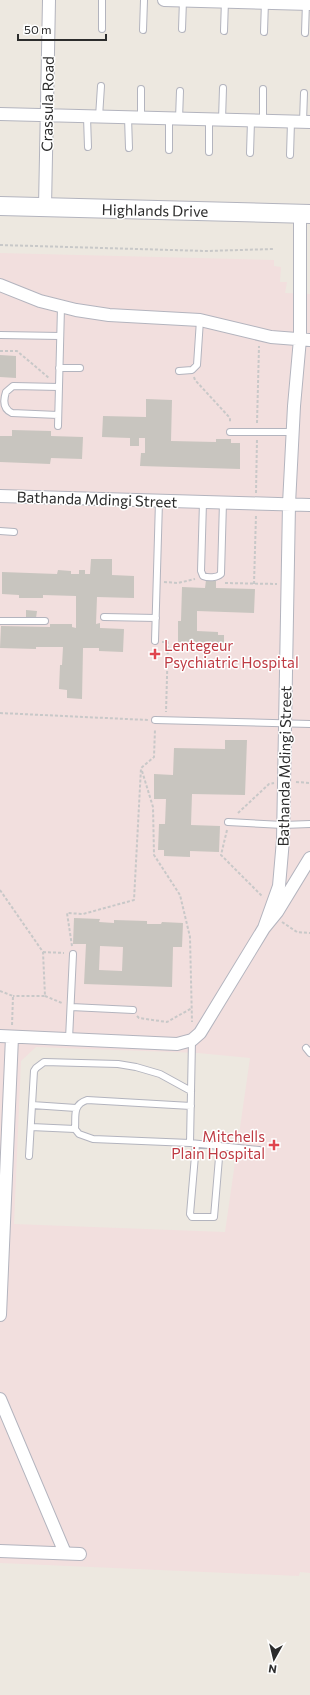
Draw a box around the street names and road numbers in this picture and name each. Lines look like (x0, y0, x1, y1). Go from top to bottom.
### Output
street label: Crassula Road (37, 56, 57, 152)
street label: Highlands Drive (102, 200, 209, 220)
street label: Bathanda Mdingi Street (16, 487, 178, 511)
street label: Bathanda Mdingi Street (274, 685, 294, 847)

